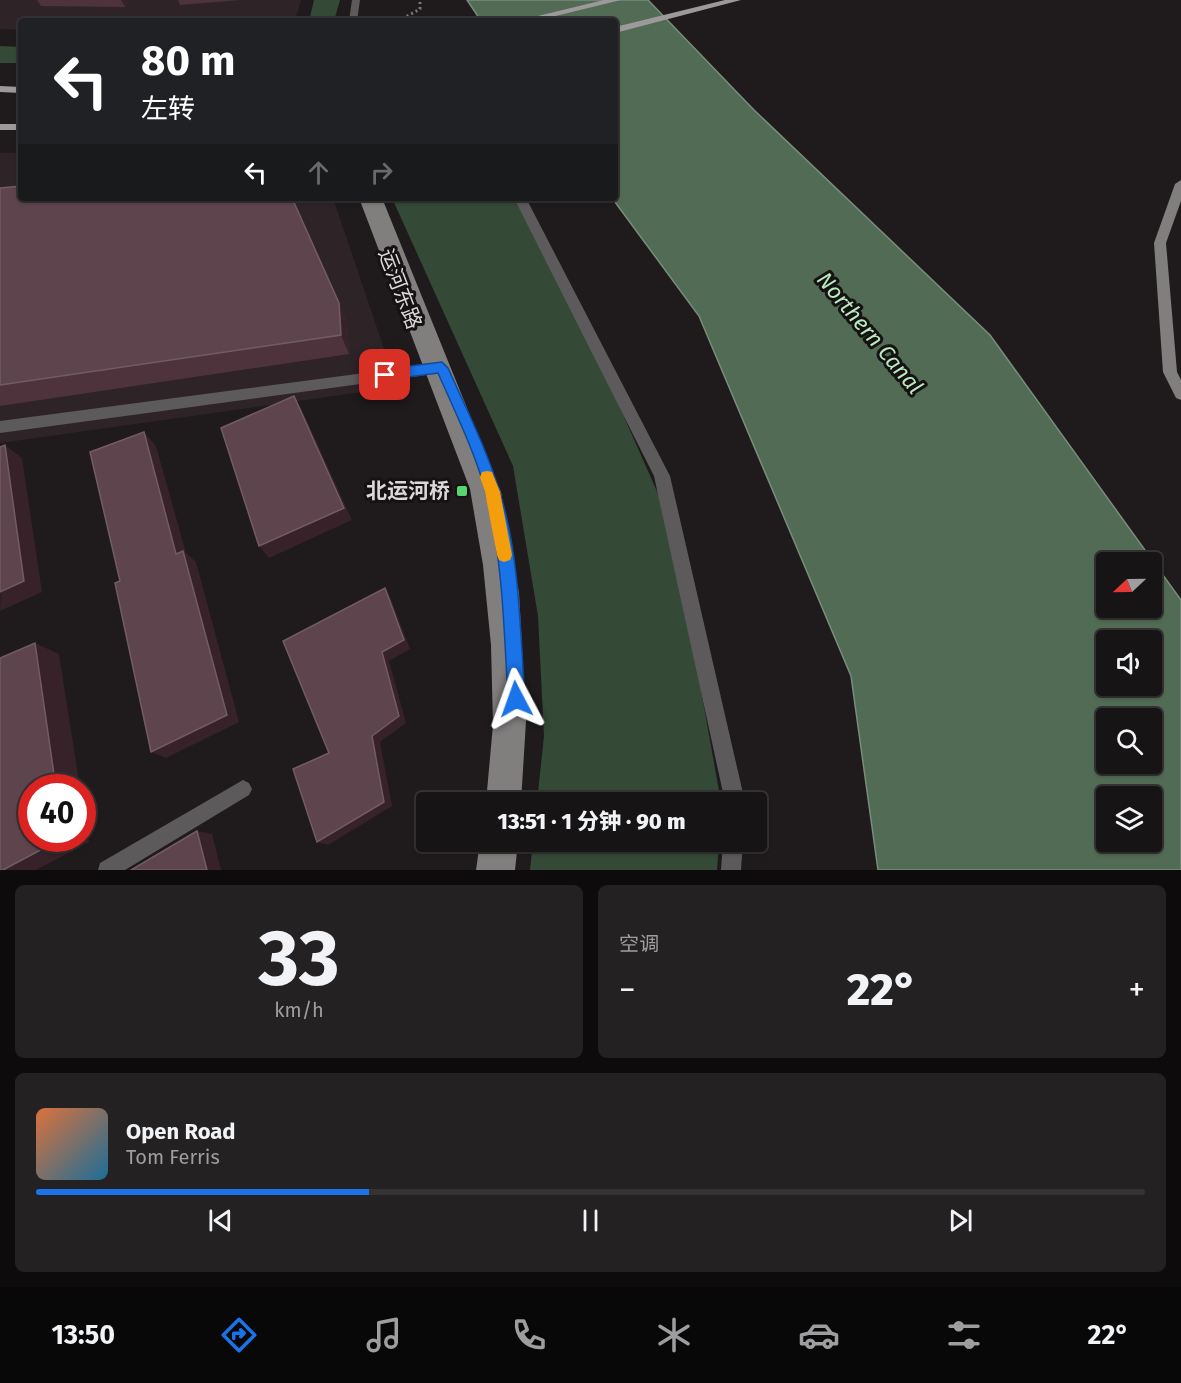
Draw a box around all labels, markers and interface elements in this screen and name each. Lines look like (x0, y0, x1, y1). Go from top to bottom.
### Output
text: 80 m (141, 36, 235, 86)
icon: left (42, 42, 120, 120)
text: 左转 (141, 93, 195, 125)
icon: left (239, 156, 272, 189)
icon: ahead (302, 156, 335, 189)
icon: right (365, 156, 398, 189)
street label: 运河东路 (373, 245, 427, 333)
water label: Northern Canal (811, 267, 929, 399)
pin (359, 349, 410, 400)
icon: arrive (368, 358, 401, 391)
place label: 北运河桥 (366, 478, 450, 504)
marker: 北运河桥 (455, 484, 469, 498)
north arrow (1096, 552, 1162, 618)
map controls (1096, 552, 1162, 852)
button: sound (1096, 630, 1162, 696)
position arrow (484, 667, 548, 731)
button: search (1096, 708, 1162, 774)
speed limit sign: 40 (18, 774, 96, 852)
button: layers (1096, 786, 1162, 852)
text: 13:51 · 1 分钟 · 90 m (498, 808, 685, 835)
text: 33 (258, 912, 340, 1006)
text: 空调 (619, 932, 659, 956)
text: 22° (847, 963, 917, 1017)
text: − (619, 970, 636, 1010)
text: + (1129, 970, 1145, 1010)
text: km/h (274, 998, 324, 1022)
text: Open Road (126, 1118, 236, 1145)
text: Tom Ferris (126, 1145, 220, 1169)
icon: previous (204, 1204, 237, 1237)
icon: pause (574, 1204, 607, 1237)
icon: next (944, 1204, 977, 1237)
icon: directions (218, 1314, 260, 1356)
icon: music (363, 1314, 405, 1356)
icon: phone (508, 1314, 550, 1356)
icon: climate (653, 1314, 695, 1356)
icon: car (798, 1314, 840, 1356)
icon: filters (943, 1314, 985, 1356)
text: 13:50 (51, 1319, 115, 1351)
text: 22° (1087, 1319, 1129, 1351)

